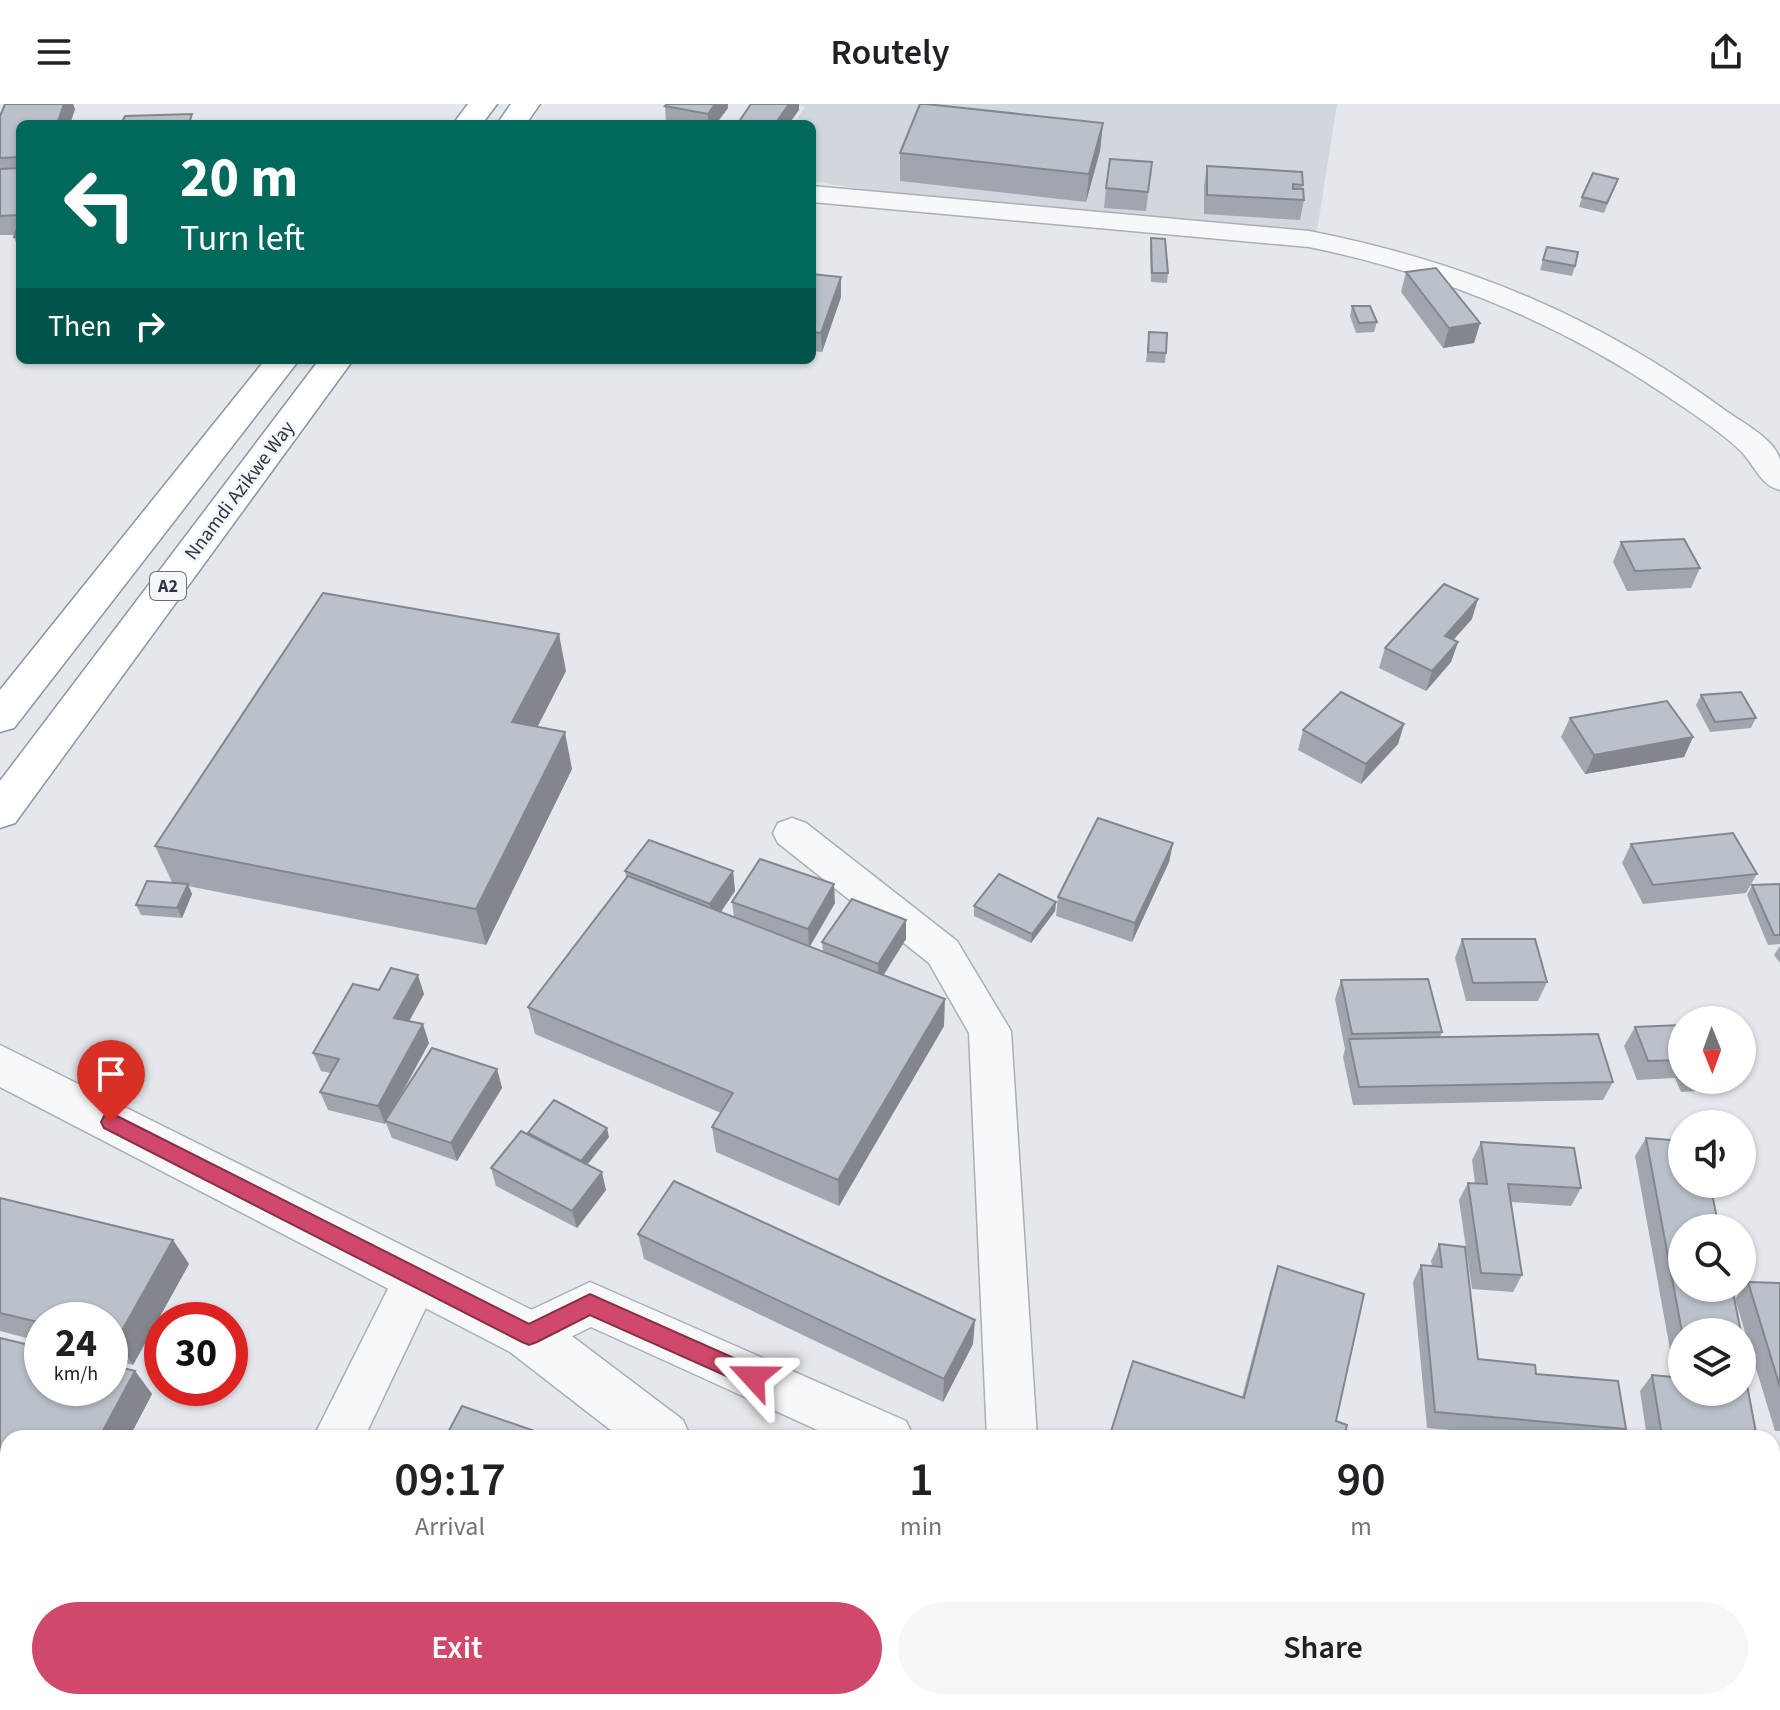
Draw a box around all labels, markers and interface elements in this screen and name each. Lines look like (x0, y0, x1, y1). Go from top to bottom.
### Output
text: Routely (831, 27, 949, 78)
icon: menu (32, 30, 76, 74)
icon: share (1704, 30, 1748, 74)
text: 20 m (180, 139, 298, 218)
icon: left (48, 152, 152, 256)
text: Turn left (180, 213, 305, 264)
icon: right (128, 304, 172, 348)
text: Then (48, 305, 112, 348)
street label: Nnamdi Azikwe Way (178, 415, 302, 566)
road number: A2 (150, 572, 186, 600)
north arrow (1668, 1006, 1756, 1094)
map controls (1668, 1006, 1756, 1406)
pin (77, 1040, 145, 1122)
icon: arrive (89, 1052, 133, 1096)
button: sound (1668, 1110, 1756, 1198)
button: search (1668, 1214, 1756, 1302)
speed limit sign: 30 (144, 1302, 248, 1406)
text: 24 (55, 1315, 97, 1372)
button: layers (1668, 1318, 1756, 1406)
position arrow (711, 1335, 795, 1419)
text: km/h (54, 1360, 98, 1388)
text: 09:17 (394, 1446, 506, 1514)
text: 1 (909, 1446, 934, 1514)
text: 90 (1337, 1446, 1386, 1514)
text: Arrival (415, 1508, 485, 1545)
text: min (900, 1508, 942, 1545)
text: m (1350, 1508, 1372, 1545)
button: Exit (32, 1602, 882, 1694)
button: Share (898, 1602, 1748, 1694)

